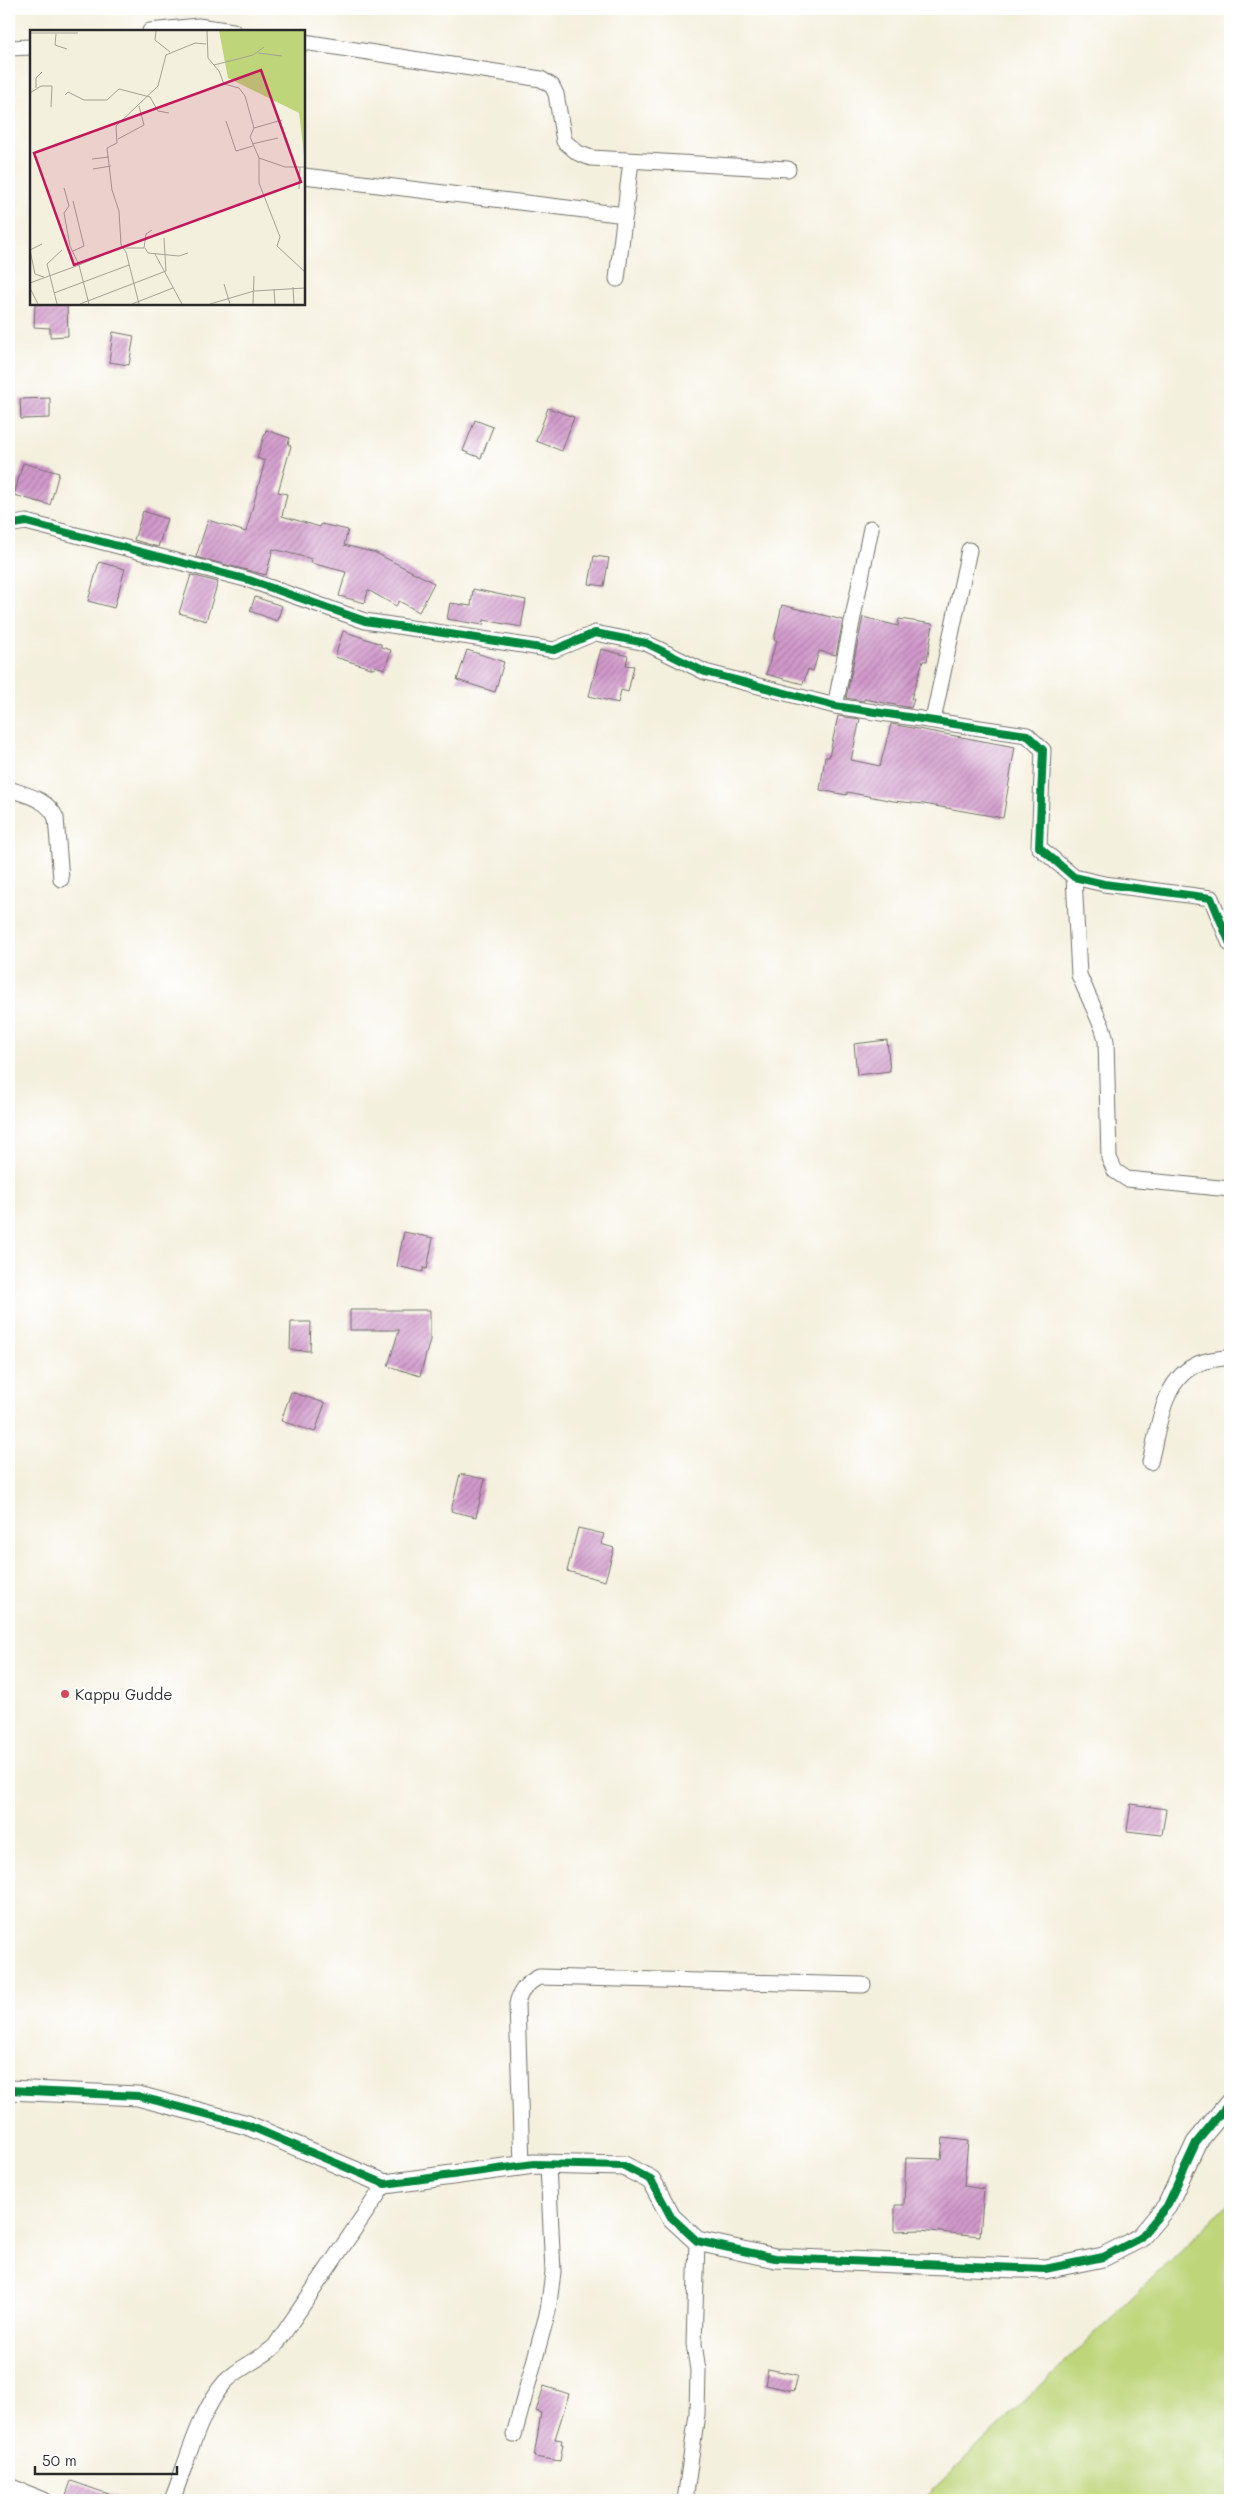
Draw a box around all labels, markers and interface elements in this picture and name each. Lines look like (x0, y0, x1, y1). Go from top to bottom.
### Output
inset map (30, 30, 305, 305)
place label: Kappu Gudde (75, 1684, 173, 1704)
marker: Kappu Gudde (59, 1688, 71, 1700)
scale bar (35, 2444, 178, 2476)
text: 50 m (42, 2450, 77, 2470)

